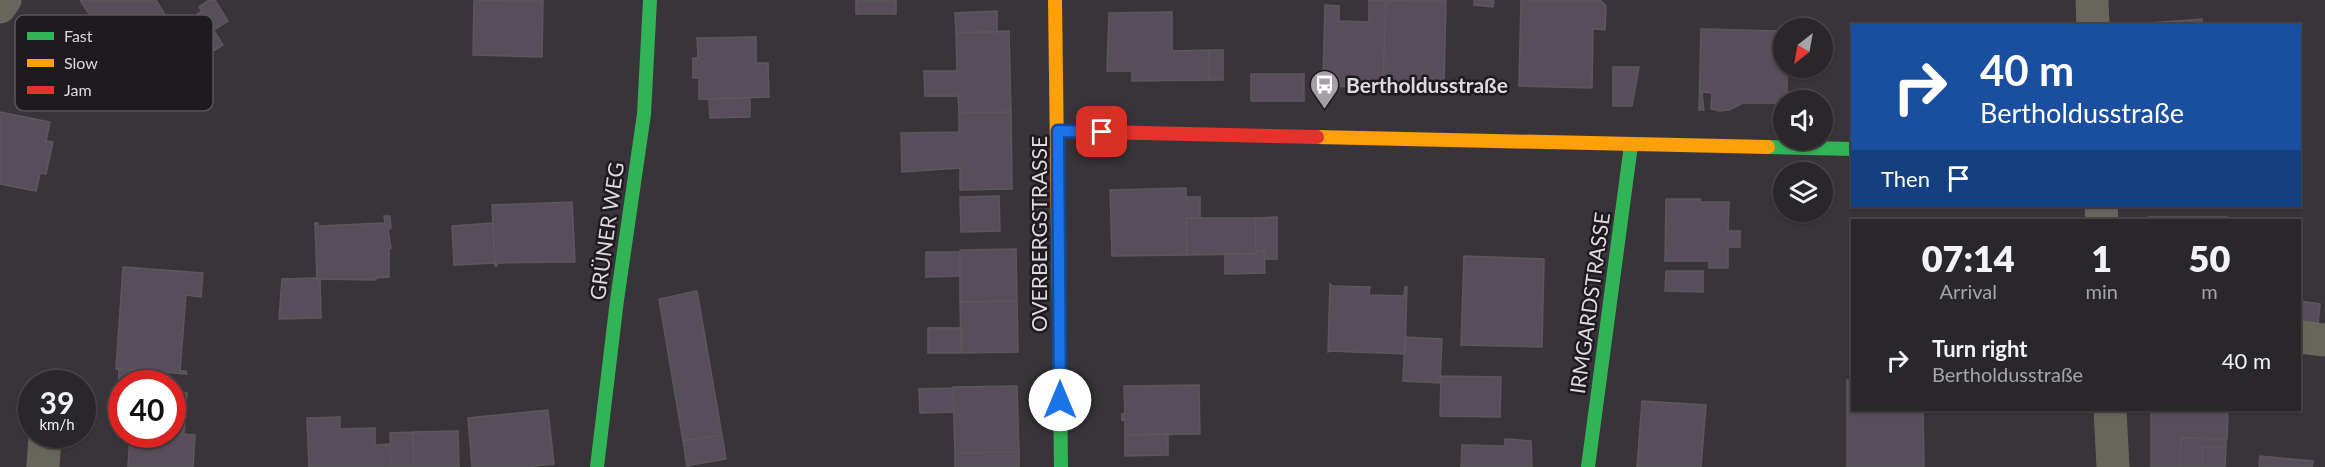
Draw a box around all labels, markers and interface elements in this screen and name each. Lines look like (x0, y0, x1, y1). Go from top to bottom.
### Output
legend (15, 15, 213, 111)
north arrow (1773, 18, 1833, 78)
map controls (1773, 18, 1833, 222)
text: Fast (64, 26, 93, 45)
text: 40 m (1980, 45, 2074, 95)
icon: right (1881, 48, 1959, 126)
text: Slow (64, 53, 98, 72)
bus stop icon: Bertholdusstraße (1309, 68, 1341, 110)
place label: Bertholdusstraße (1346, 72, 1508, 97)
text: Jam (64, 80, 92, 99)
button: sound (1773, 90, 1833, 150)
text: Bertholdusstraße (1980, 96, 2184, 129)
pin (1076, 106, 1127, 157)
icon: arrive (1085, 115, 1118, 148)
street label: OVERBERGSTRASSE (1026, 136, 1051, 332)
street label: GRÜNER WEG (584, 160, 628, 302)
button: layers (1773, 162, 1833, 222)
icon: arrive (1942, 162, 1975, 195)
text: Then (1881, 165, 1930, 192)
street label: IRMGARDSTRASSE (1564, 211, 1614, 395)
text: 07:14 (1922, 236, 2015, 280)
text: 1 (2091, 236, 2112, 280)
text: 50 (2189, 236, 2230, 280)
text: Arrival (1939, 279, 1997, 303)
text: min (2085, 279, 2118, 303)
text: m (2201, 279, 2218, 303)
text: Turn right (1932, 335, 2027, 362)
icon: right (1881, 344, 1914, 377)
text: 40 m (2222, 347, 2271, 374)
text: Bertholdusstraße (1932, 362, 2083, 386)
position arrow (1028, 368, 1092, 432)
speed limit sign: 40 (108, 370, 186, 448)
text: 39 (40, 384, 74, 420)
text: km/h (39, 415, 75, 433)

